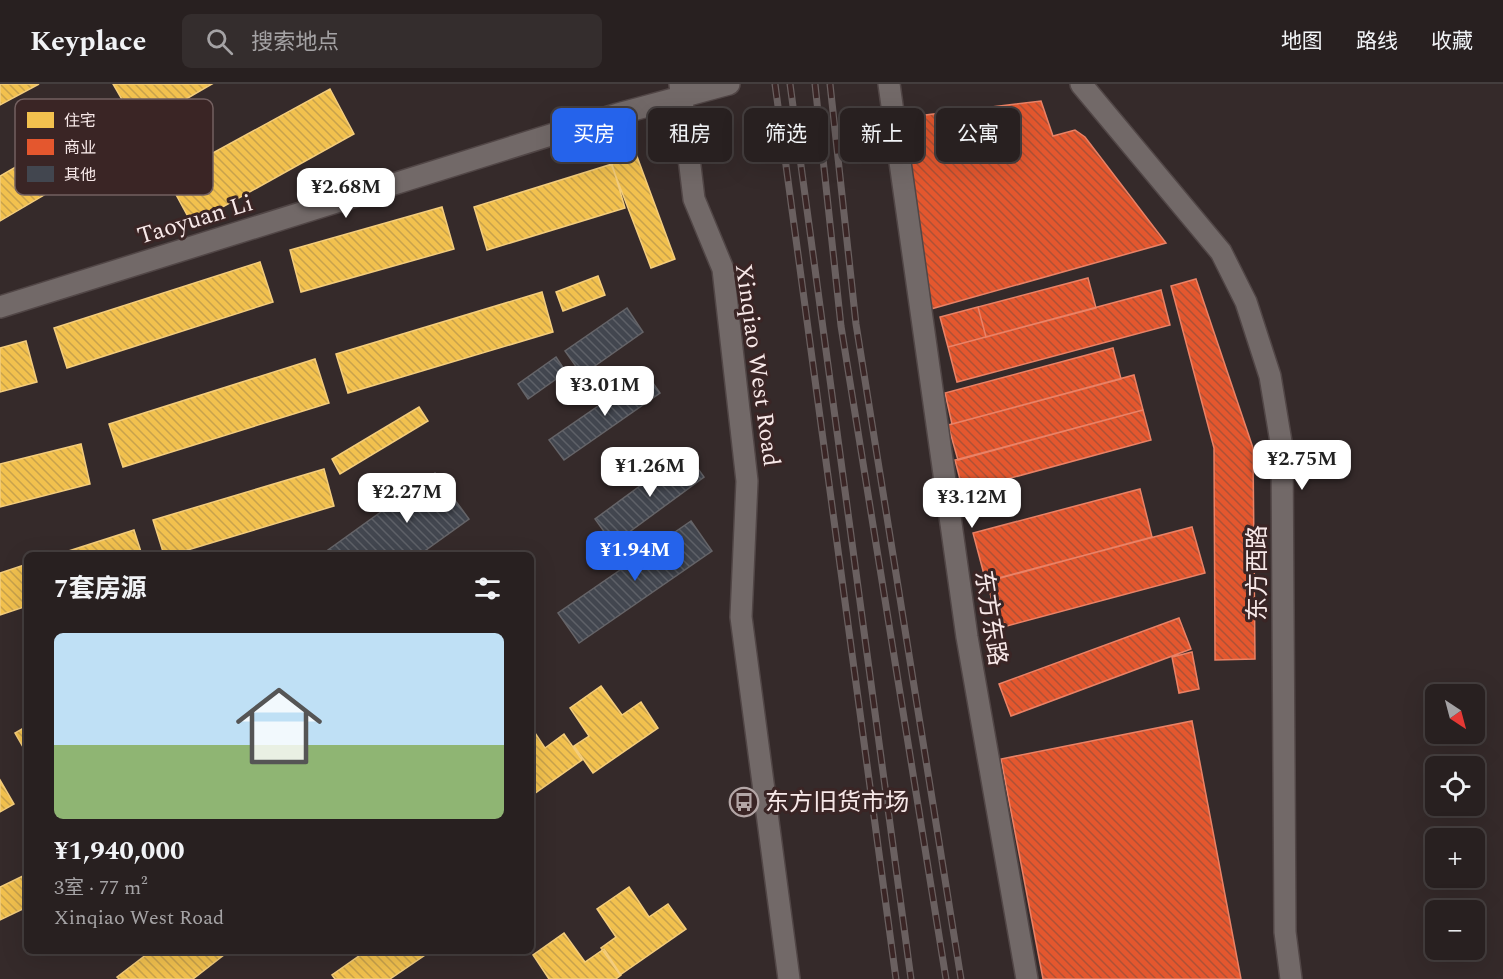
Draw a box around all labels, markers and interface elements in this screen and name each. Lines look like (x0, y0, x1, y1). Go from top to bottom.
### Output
search box (182, 14, 602, 68)
text: Keyplace (30, 20, 146, 63)
icon: search (203, 25, 236, 58)
text: 搜索地点 (251, 26, 339, 59)
text: 地图 (1281, 26, 1323, 58)
text: 路线 (1356, 26, 1398, 58)
text: 收藏 (1431, 26, 1473, 58)
legend (15, 99, 213, 195)
chip: 买房 (552, 108, 636, 162)
chip: 租房 (648, 108, 732, 162)
chip: 筛选 (744, 108, 828, 162)
chip: 新上 (840, 108, 924, 162)
chip: 公寓 (936, 108, 1020, 162)
text: 住宅 (64, 109, 96, 133)
text: 商业 (64, 136, 96, 160)
text: 其他 (64, 163, 96, 187)
pin: ¥2.68M (297, 168, 395, 219)
text: ¥2.68M (311, 172, 381, 202)
street label: Taoyuan Li (133, 185, 258, 255)
street label: Xinqiao West Road (725, 262, 789, 469)
pin: ¥3.01M (556, 366, 654, 417)
text: ¥3.01M (570, 370, 640, 400)
pin: ¥2.75M (1253, 440, 1351, 491)
text: ¥2.75M (1267, 444, 1337, 474)
pin: ¥1.26M (601, 447, 699, 498)
text: ¥1.26M (615, 451, 685, 481)
pin: ¥2.27M (358, 473, 456, 524)
text: ¥2.27M (372, 477, 442, 507)
pin: ¥3.12M (923, 478, 1021, 529)
text: ¥3.12M (937, 482, 1007, 512)
street label: 东方西路 (1240, 525, 1276, 621)
pin: ¥1.94M (586, 531, 684, 582)
text: ¥1.94M (600, 535, 670, 565)
street label: 东方东路 (965, 568, 1015, 668)
text: 7套房源 (54, 569, 147, 609)
icon: filters (471, 572, 504, 605)
icon: home (225, 672, 333, 780)
north arrow (1425, 684, 1485, 744)
map controls (1425, 684, 1485, 960)
button: locate (1425, 756, 1485, 816)
place label: 东方旧货市场 (765, 785, 909, 821)
bus stop icon: 东方旧货市场 (728, 786, 760, 818)
button: + (1425, 828, 1485, 888)
text: ¥1,940,000 (54, 831, 185, 871)
text: 3室 · 77 m² (54, 873, 148, 903)
button: − (1425, 900, 1485, 960)
text: Xinqiao West Road (54, 903, 224, 933)

